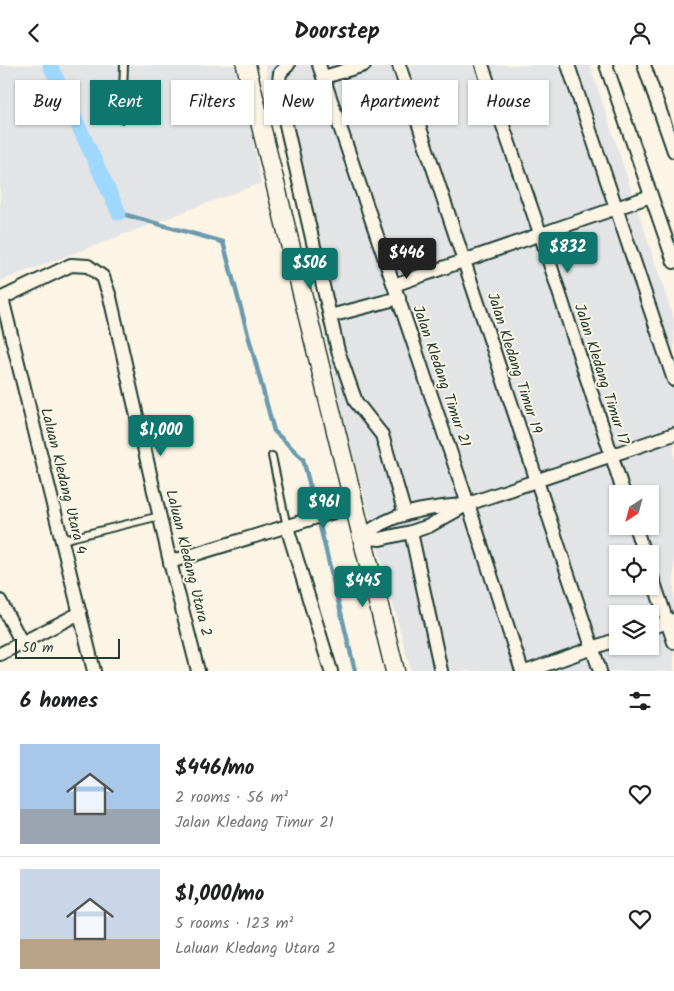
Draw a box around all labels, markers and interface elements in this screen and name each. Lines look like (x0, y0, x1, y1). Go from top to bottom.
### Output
text: Doorstep (294, 15, 380, 50)
icon: back (20, 19, 48, 47)
icon: person (626, 19, 654, 47)
chip: Buy (15, 80, 80, 125)
chip: Rent (90, 80, 161, 125)
chip: Filters (171, 80, 254, 125)
chip: New (264, 80, 332, 125)
chip: Apartment (342, 80, 458, 125)
chip: House (468, 80, 549, 125)
pin: $832 (538, 231, 598, 274)
text: $832 (550, 235, 587, 260)
pin: $446 (377, 237, 437, 280)
text: $446 (389, 241, 425, 266)
pin: $506 (280, 247, 340, 290)
text: $506 (293, 251, 327, 276)
street label: Jalan Kledang Timur 19 (480, 289, 548, 438)
street label: Jalan Kledang Timur 17 (567, 301, 636, 449)
street label: Jalan Kledang Timur 21 (405, 302, 477, 451)
street label: Laluan Kledang Utara 4 (33, 405, 93, 557)
pin: $1,000 (120, 415, 202, 457)
text: $1,000 (139, 418, 183, 443)
north arrow (609, 485, 659, 535)
map controls (609, 485, 659, 655)
street label: Laluan Kledang Utara 2 (158, 487, 218, 639)
pin: $961 (294, 487, 354, 529)
text: $961 (308, 490, 340, 515)
button: locate (609, 545, 659, 595)
pin: $445 (333, 565, 393, 608)
text: $445 (345, 569, 381, 594)
button: layers (609, 605, 659, 655)
scale bar (15, 636, 120, 659)
text: 50 m (22, 637, 53, 659)
text: 6 homes (20, 685, 98, 718)
icon: filters (626, 687, 654, 715)
text: $446/mo (175, 752, 254, 785)
icon: home (60, 764, 120, 824)
icon: heart (626, 780, 654, 808)
text: 2 rooms · 56 m² (175, 785, 288, 810)
text: Jalan Kledang Timur 21 (175, 810, 334, 835)
text: $1,000/mo (175, 878, 264, 911)
icon: home (60, 889, 120, 949)
icon: heart (626, 905, 654, 933)
text: 5 rooms · 123 m² (175, 911, 294, 936)
text: Laluan Kledang Utara 2 (175, 936, 336, 961)

